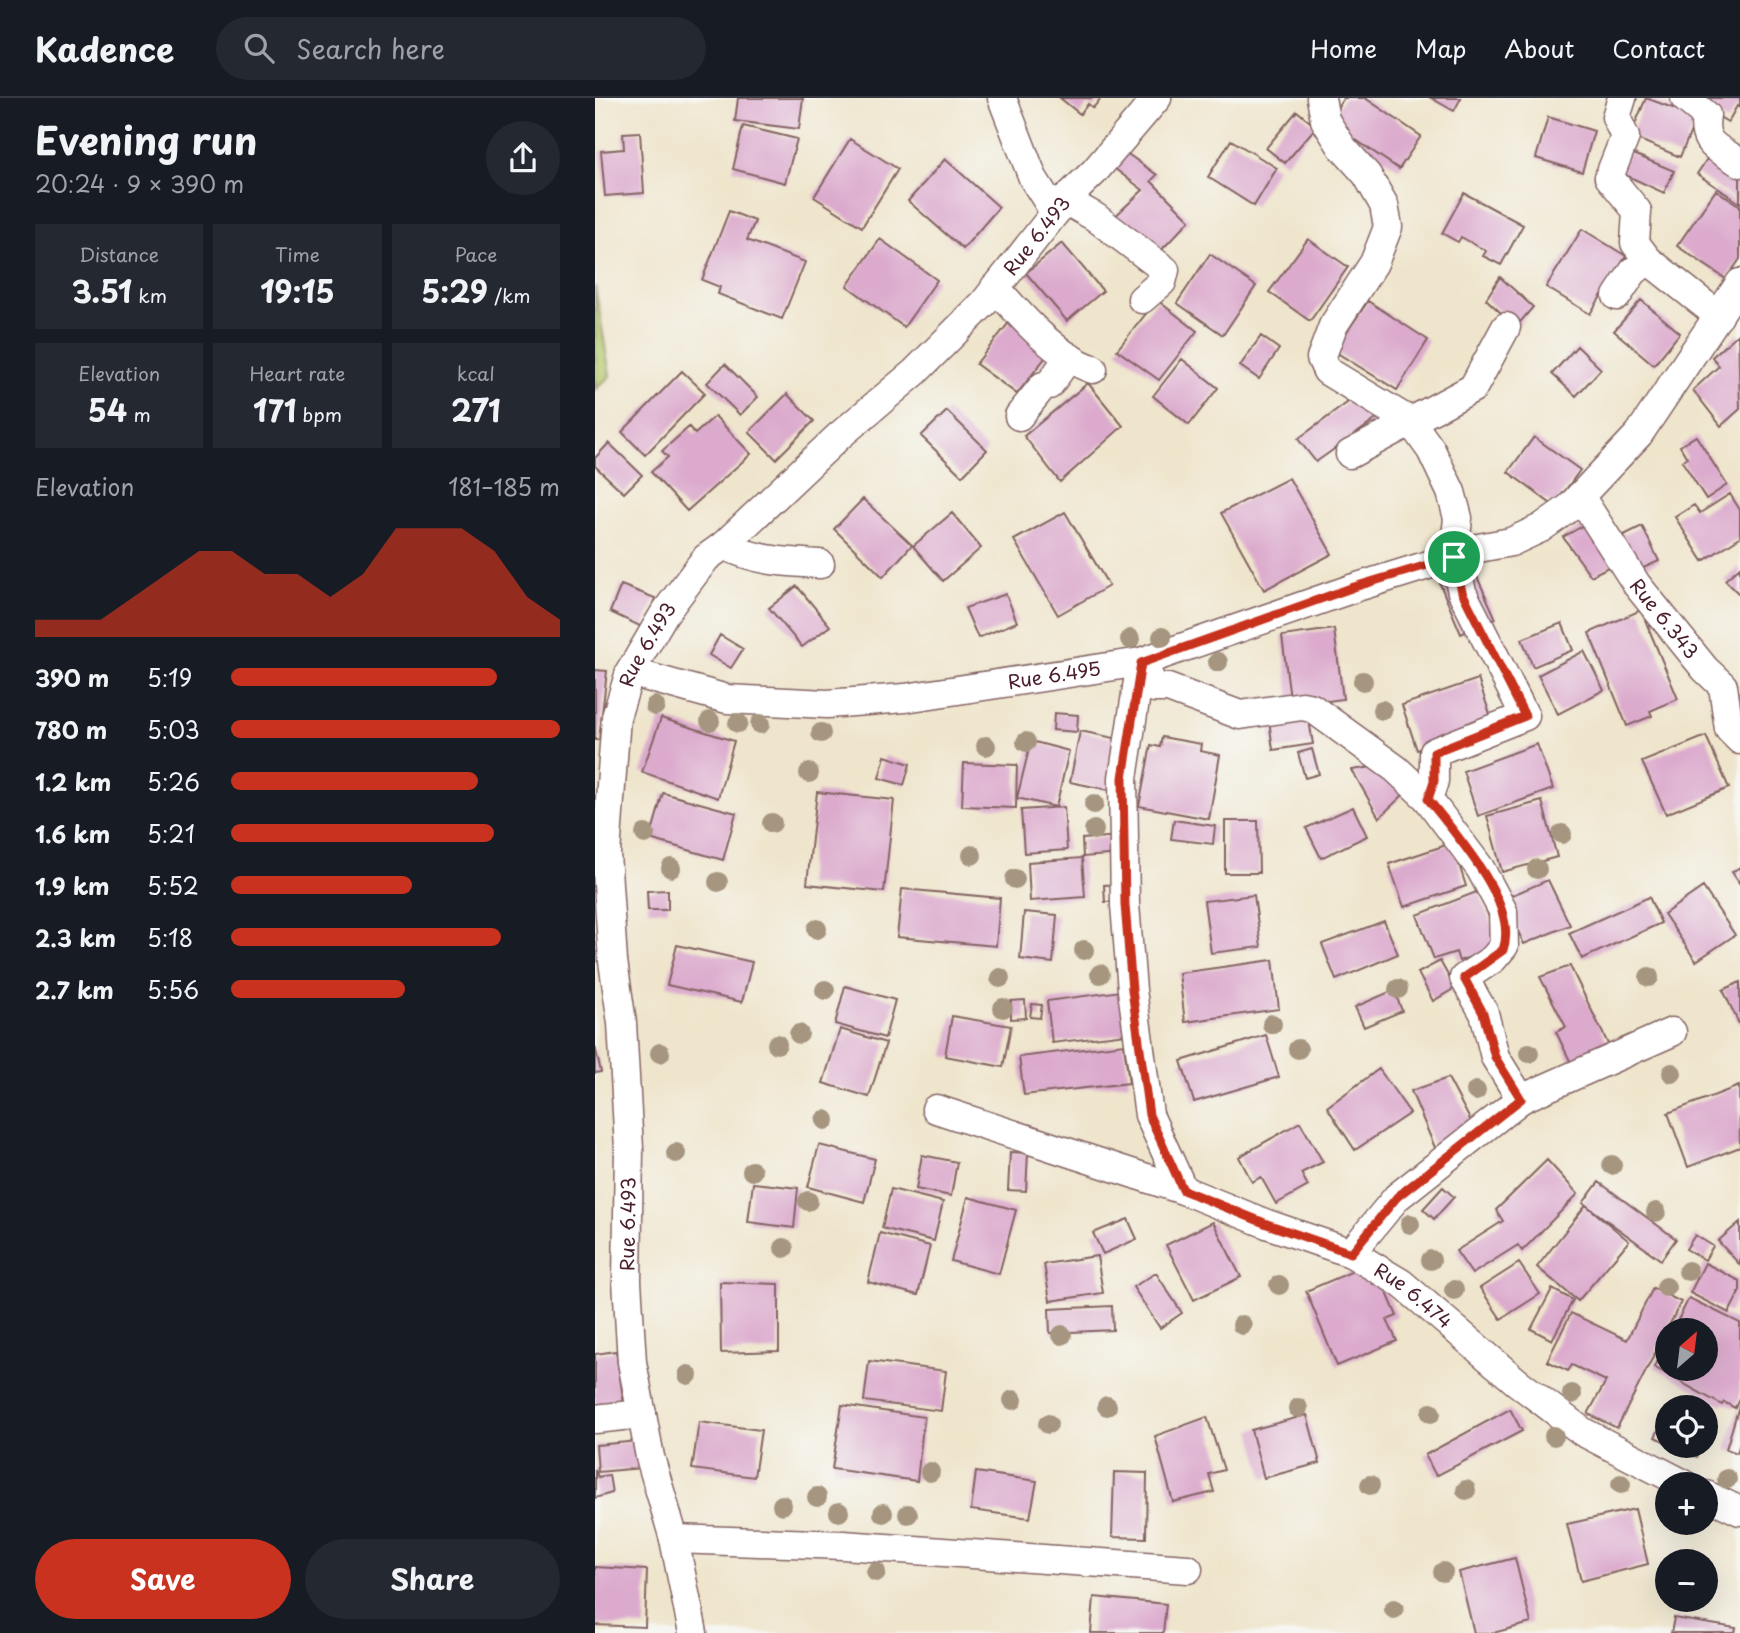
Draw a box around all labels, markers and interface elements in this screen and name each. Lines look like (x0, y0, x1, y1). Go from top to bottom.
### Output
search box (216, 17, 706, 80)
text: Kadence (35, 23, 174, 73)
icon: search (240, 29, 278, 67)
text: Search here (296, 29, 445, 68)
text: Home (1310, 30, 1377, 66)
text: Map (1415, 30, 1466, 66)
text: About (1504, 30, 1574, 66)
text: Contact (1612, 30, 1705, 66)
text: Evening run (35, 111, 257, 168)
button: share (486, 121, 560, 195)
text: 20:24 · 9 × 390 m (35, 166, 244, 201)
street label: Rue 6.493 (996, 190, 1076, 281)
text: Distance (79, 240, 159, 268)
text: Time (275, 240, 320, 268)
text: Pace (454, 240, 497, 268)
text: 3.51 (71, 268, 132, 313)
text: 19:15 (260, 268, 335, 313)
text: 5:29 (421, 268, 488, 313)
text: km (132, 281, 167, 309)
text: /km (488, 281, 531, 309)
text: Elevation (78, 359, 160, 387)
text: Heart rate (250, 359, 345, 387)
text: kcal (457, 359, 495, 387)
text: 54 (88, 387, 127, 432)
text: 171 (253, 387, 296, 432)
text: 271 (451, 387, 501, 432)
text: m (127, 400, 151, 428)
text: bpm (296, 400, 342, 428)
text: Elevation (35, 469, 134, 504)
text: 181–185 m (448, 469, 560, 504)
pin (1424, 527, 1484, 587)
icon: arrive (1435, 538, 1473, 576)
street label: Rue 6.343 (1624, 572, 1706, 664)
street label: Rue 6.493 (611, 595, 682, 690)
street label: Rue 6.495 (1006, 653, 1102, 695)
text: 390 m (35, 660, 109, 695)
text: 5:19 (147, 660, 192, 695)
text: 780 m (35, 712, 107, 747)
text: 5:03 (147, 712, 200, 747)
text: 1.2 km (35, 764, 111, 799)
text: 5:26 (147, 764, 200, 799)
text: 1.6 km (35, 816, 110, 851)
text: 5:21 (147, 816, 195, 851)
text: 1.9 km (35, 868, 109, 903)
text: 5:52 (147, 868, 199, 903)
text: 2.3 km (35, 920, 116, 955)
text: 5:18 (147, 920, 193, 955)
text: 2.7 km (35, 972, 114, 1007)
text: 5:56 (147, 972, 199, 1007)
street label: Rue 6.493 (612, 1177, 642, 1271)
street label: Rue 6.474 (1369, 1255, 1459, 1334)
north arrow (1655, 1318, 1719, 1381)
map controls (1655, 1318, 1718, 1612)
button: locate (1655, 1395, 1718, 1458)
button: + (1655, 1472, 1718, 1535)
button: Save (35, 1539, 291, 1619)
button: Share (305, 1539, 560, 1619)
button: − (1655, 1549, 1718, 1612)

